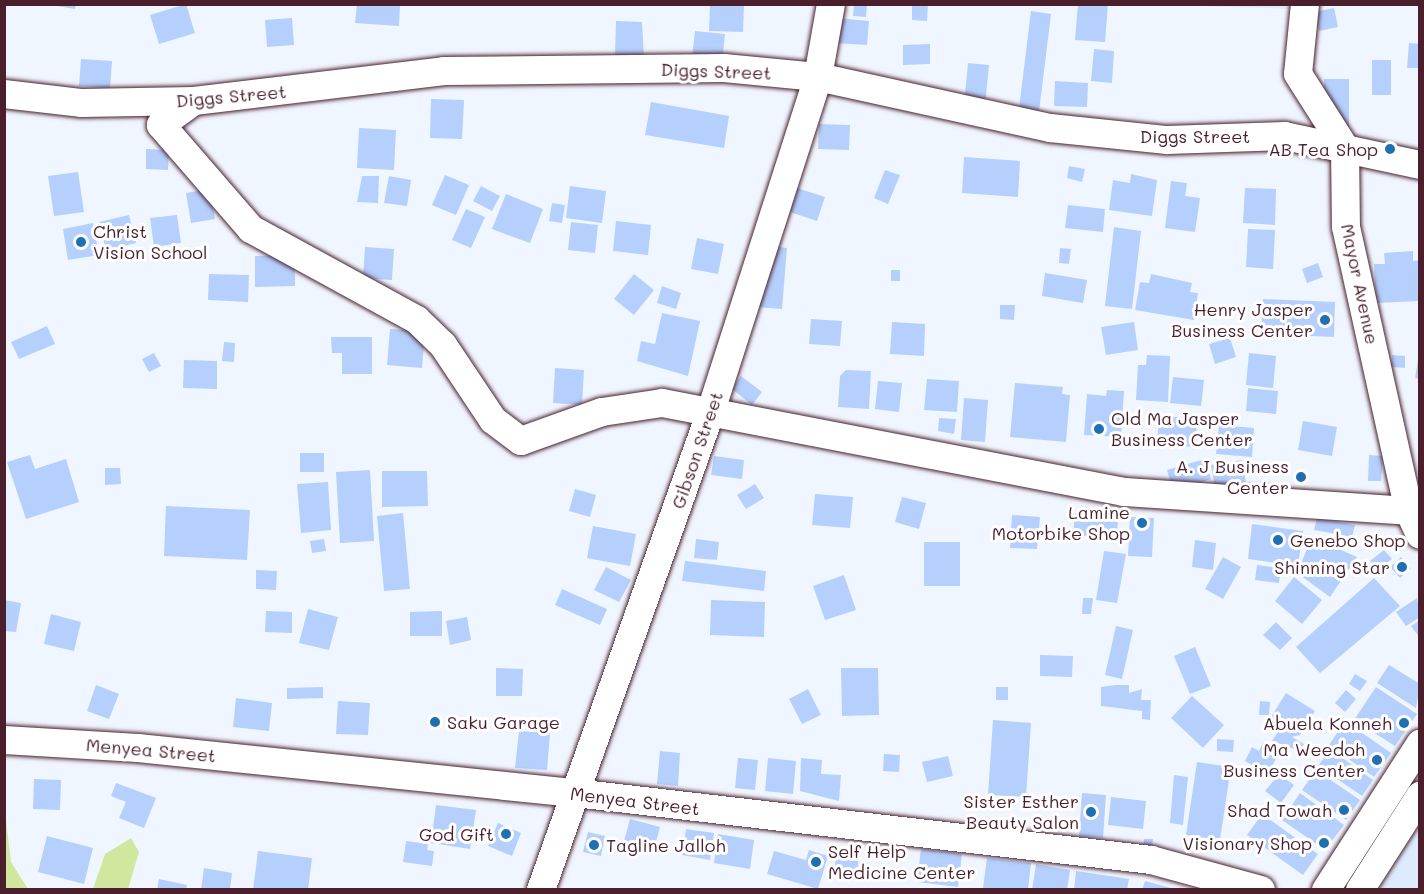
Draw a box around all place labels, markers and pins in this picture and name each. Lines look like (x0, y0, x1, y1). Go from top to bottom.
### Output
place label: AB Tea Shop (1268, 138, 1378, 160)
marker: AB Tea Shop (1383, 142, 1397, 156)
place label: Christ Vision School (93, 221, 207, 264)
marker: Christ Vision School (74, 235, 88, 249)
place label: Henry Jasper Business Center (1171, 299, 1313, 342)
marker: Henry Jasper Business Center (1318, 313, 1332, 327)
place label: Old Ma Jasper Business Center (1111, 408, 1253, 450)
marker: Old Ma Jasper Business Center (1092, 422, 1106, 436)
place label: A. J Business Center (1176, 456, 1289, 498)
marker: A. J Business Center (1294, 470, 1308, 484)
place label: Lamine Motorbike Shop (992, 502, 1130, 544)
marker: Lamine Motorbike Shop (1135, 516, 1149, 530)
place label: Genebo Shop (1290, 529, 1406, 551)
marker: Genebo Shop (1271, 533, 1285, 547)
place label: Shinning Star (1274, 556, 1390, 578)
marker: Shinning Star (1395, 560, 1409, 574)
place label: Saku Garage (447, 711, 560, 733)
place label: Abuela Konneh (1263, 712, 1392, 734)
marker: Saku Garage (428, 715, 442, 729)
marker: Abuela Konneh (1397, 716, 1411, 730)
place label: Ma Weedoh Business Center (1223, 739, 1365, 782)
marker: Ma Weedoh Business Center (1370, 753, 1384, 767)
place label: Sister Esther Beauty Salon (963, 791, 1079, 834)
place label: Shad Towah (1227, 799, 1332, 821)
marker: Shad Towah (1337, 803, 1351, 817)
marker: Sister Esther Beauty Salon (1084, 805, 1098, 819)
place label: God Gift (419, 823, 494, 845)
marker: God Gift (499, 827, 513, 841)
place label: Visionary Shop (1183, 832, 1312, 854)
place label: Tagline Jalloh (606, 834, 726, 856)
marker: Visionary Shop (1317, 836, 1331, 850)
marker: Tagline Jalloh (587, 838, 601, 852)
place label: Self Help Medicine Center (828, 841, 975, 884)
marker: Self Help Medicine Center (809, 855, 823, 869)

